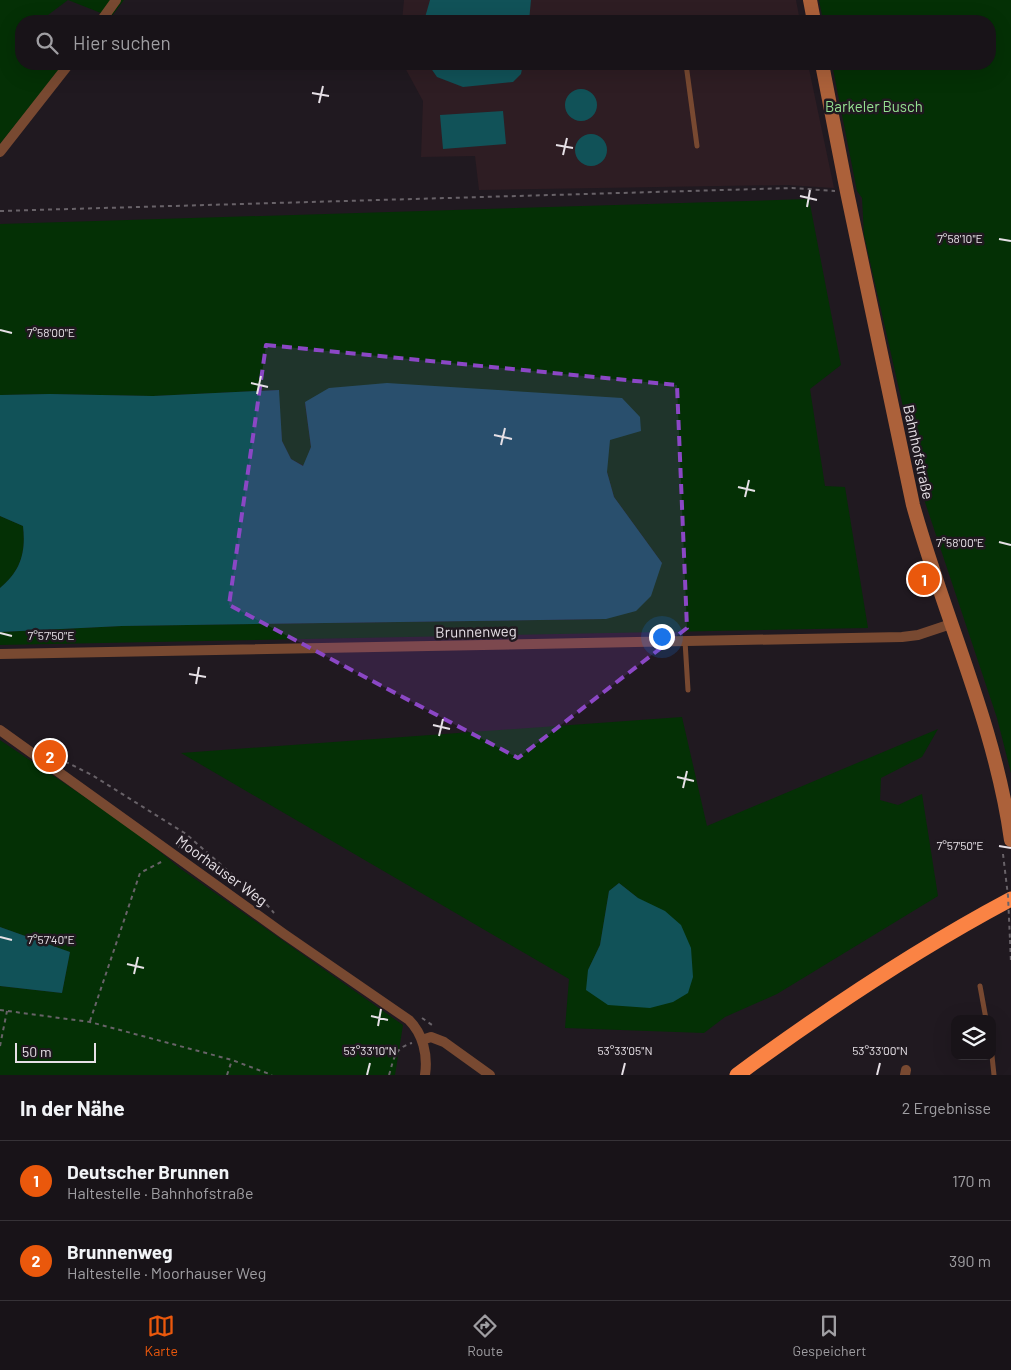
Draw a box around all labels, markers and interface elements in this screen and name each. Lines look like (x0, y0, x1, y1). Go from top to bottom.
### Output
search box (15, 15, 996, 70)
icon: search (33, 29, 61, 57)
text: Hier suchen (73, 31, 171, 54)
park label: Barkeler Busch (825, 97, 923, 115)
text: 7°58'10"E (937, 231, 983, 245)
text: 7°58'00"E (27, 325, 75, 339)
street label: Bahnhofstraße (900, 403, 938, 501)
text: 7°58'00"E (936, 535, 984, 549)
pin: 1 (908, 560, 940, 598)
street label: Brunnenweg (435, 621, 517, 641)
your location (649, 624, 675, 650)
text: 7°57'50"E (27, 628, 75, 642)
pin: 2 (34, 737, 66, 775)
street label: Moorhauser Weg (173, 831, 271, 909)
text: 7°57'50"E (936, 838, 984, 852)
text: 7°57'40"E (27, 932, 75, 946)
map controls (951, 1015, 996, 1060)
button: layers (951, 1015, 996, 1060)
scale bar (15, 1040, 96, 1063)
text: 50 m (22, 1043, 51, 1060)
text: 53°33'10"N (343, 1043, 397, 1057)
text: 53°33'05"N (597, 1043, 653, 1057)
text: 53°33'00"N (852, 1043, 908, 1057)
text: In der Nähe (20, 1095, 125, 1120)
text: 2 Ergebnisse (902, 1098, 991, 1117)
text: Deutscher Brunnen (67, 1160, 229, 1183)
text: 1 (33, 1171, 39, 1190)
text: 170 m (952, 1171, 991, 1190)
text: Haltestelle · Bahnhofstraße (67, 1183, 254, 1202)
text: Brunnenweg (67, 1240, 173, 1263)
text: 2 (32, 1251, 40, 1270)
text: 390 m (949, 1251, 991, 1270)
text: Haltestelle · Moorhauser Weg (67, 1263, 266, 1282)
tab: Karte (145, 1312, 178, 1359)
tab: Route (467, 1312, 503, 1359)
tab: Gespeichert (792, 1312, 866, 1359)

